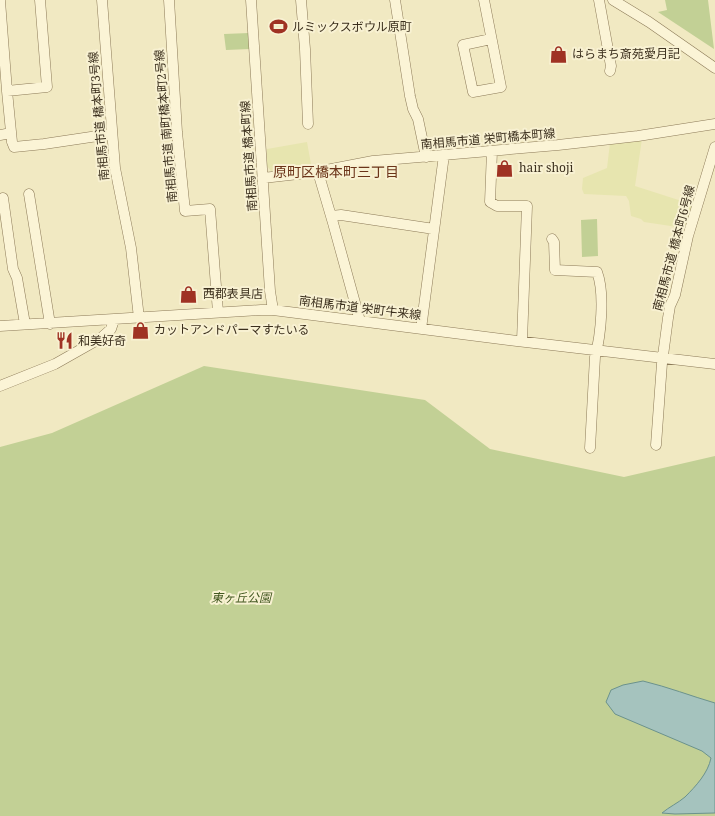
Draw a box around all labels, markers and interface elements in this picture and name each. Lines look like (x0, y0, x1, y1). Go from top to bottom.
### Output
sports icon: ルミックスボウル原町 (268, 17, 288, 37)
place label: ルミックスボウル原町 (292, 18, 412, 35)
shop icon: はらまち斎苑愛月記 (548, 44, 568, 64)
place label: はらまち斎苑愛月記 (572, 45, 680, 62)
street label: 南相馬市道 南町橋本町2号線 (150, 49, 181, 203)
street label: 南相馬市道 橋本町3号線 (84, 51, 113, 181)
street label: 南相馬市道 橋本町線 (236, 100, 261, 212)
street label: 南相馬市道 栄町橋本町線 (420, 124, 556, 153)
shop icon: hair shoji (495, 158, 515, 178)
place label: hair shoji (519, 159, 574, 176)
district label: 原町区橋本町三丁目 (273, 162, 399, 181)
street label: 南相馬市道 橋本町6号線 (649, 183, 699, 313)
shop icon: 西郡表具店 (179, 284, 199, 304)
place label: 西郡表具店 (203, 285, 263, 302)
street label: 南相馬市道 栄町牛来線 (298, 292, 422, 323)
shop icon: カットアンドパーマすたいる (130, 320, 150, 340)
place label: カットアンドパーマすたいる (154, 321, 310, 338)
restaurant icon: 和美好奇 (54, 331, 74, 351)
place label: 和美好奇 (78, 332, 126, 349)
park label: 東ヶ丘公園 (211, 589, 273, 606)

